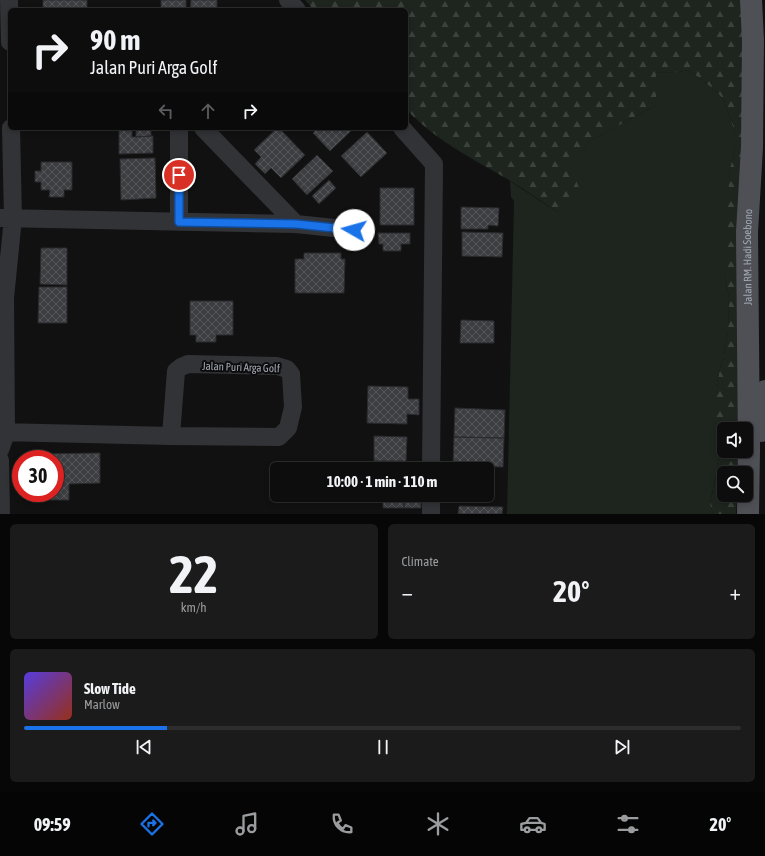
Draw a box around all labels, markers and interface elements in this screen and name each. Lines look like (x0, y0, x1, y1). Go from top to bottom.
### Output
icon: right (24, 24, 76, 76)
text: 90 m (90, 24, 140, 56)
text: Jalan Puri Arga Golf (90, 57, 217, 78)
icon: left (155, 100, 177, 122)
icon: ahead (197, 100, 219, 122)
icon: right (239, 100, 261, 122)
pin (162, 158, 196, 192)
icon: arrive (168, 164, 190, 186)
street label: Jalan RM. Hadi Soebono (741, 208, 754, 305)
position arrow (333, 209, 375, 251)
street label: Jalan Puri Arga Golf (202, 360, 280, 374)
map controls (717, 422, 753, 502)
button: sound (717, 422, 753, 458)
speed limit sign: 30 (12, 450, 64, 502)
button: search (717, 466, 753, 502)
text: 10:00 · 1 min · 110 m (327, 473, 437, 490)
text: 22 (169, 544, 218, 604)
text: Climate (402, 554, 439, 569)
text: 20° (553, 574, 589, 608)
text: − (402, 579, 413, 605)
text: + (730, 579, 741, 605)
text: km/h (181, 600, 207, 615)
text: Slow Tide (84, 680, 136, 697)
text: Marlow (84, 697, 120, 712)
icon: previous (133, 736, 155, 758)
icon: pause (372, 736, 394, 758)
icon: next (611, 736, 633, 758)
icon: directions (138, 810, 166, 838)
icon: music (233, 810, 261, 838)
icon: phone (328, 810, 356, 838)
icon: climate (424, 810, 452, 838)
icon: car (519, 810, 547, 838)
icon: filters (614, 810, 642, 838)
text: 09:59 (34, 814, 71, 835)
text: 20° (709, 814, 731, 835)

